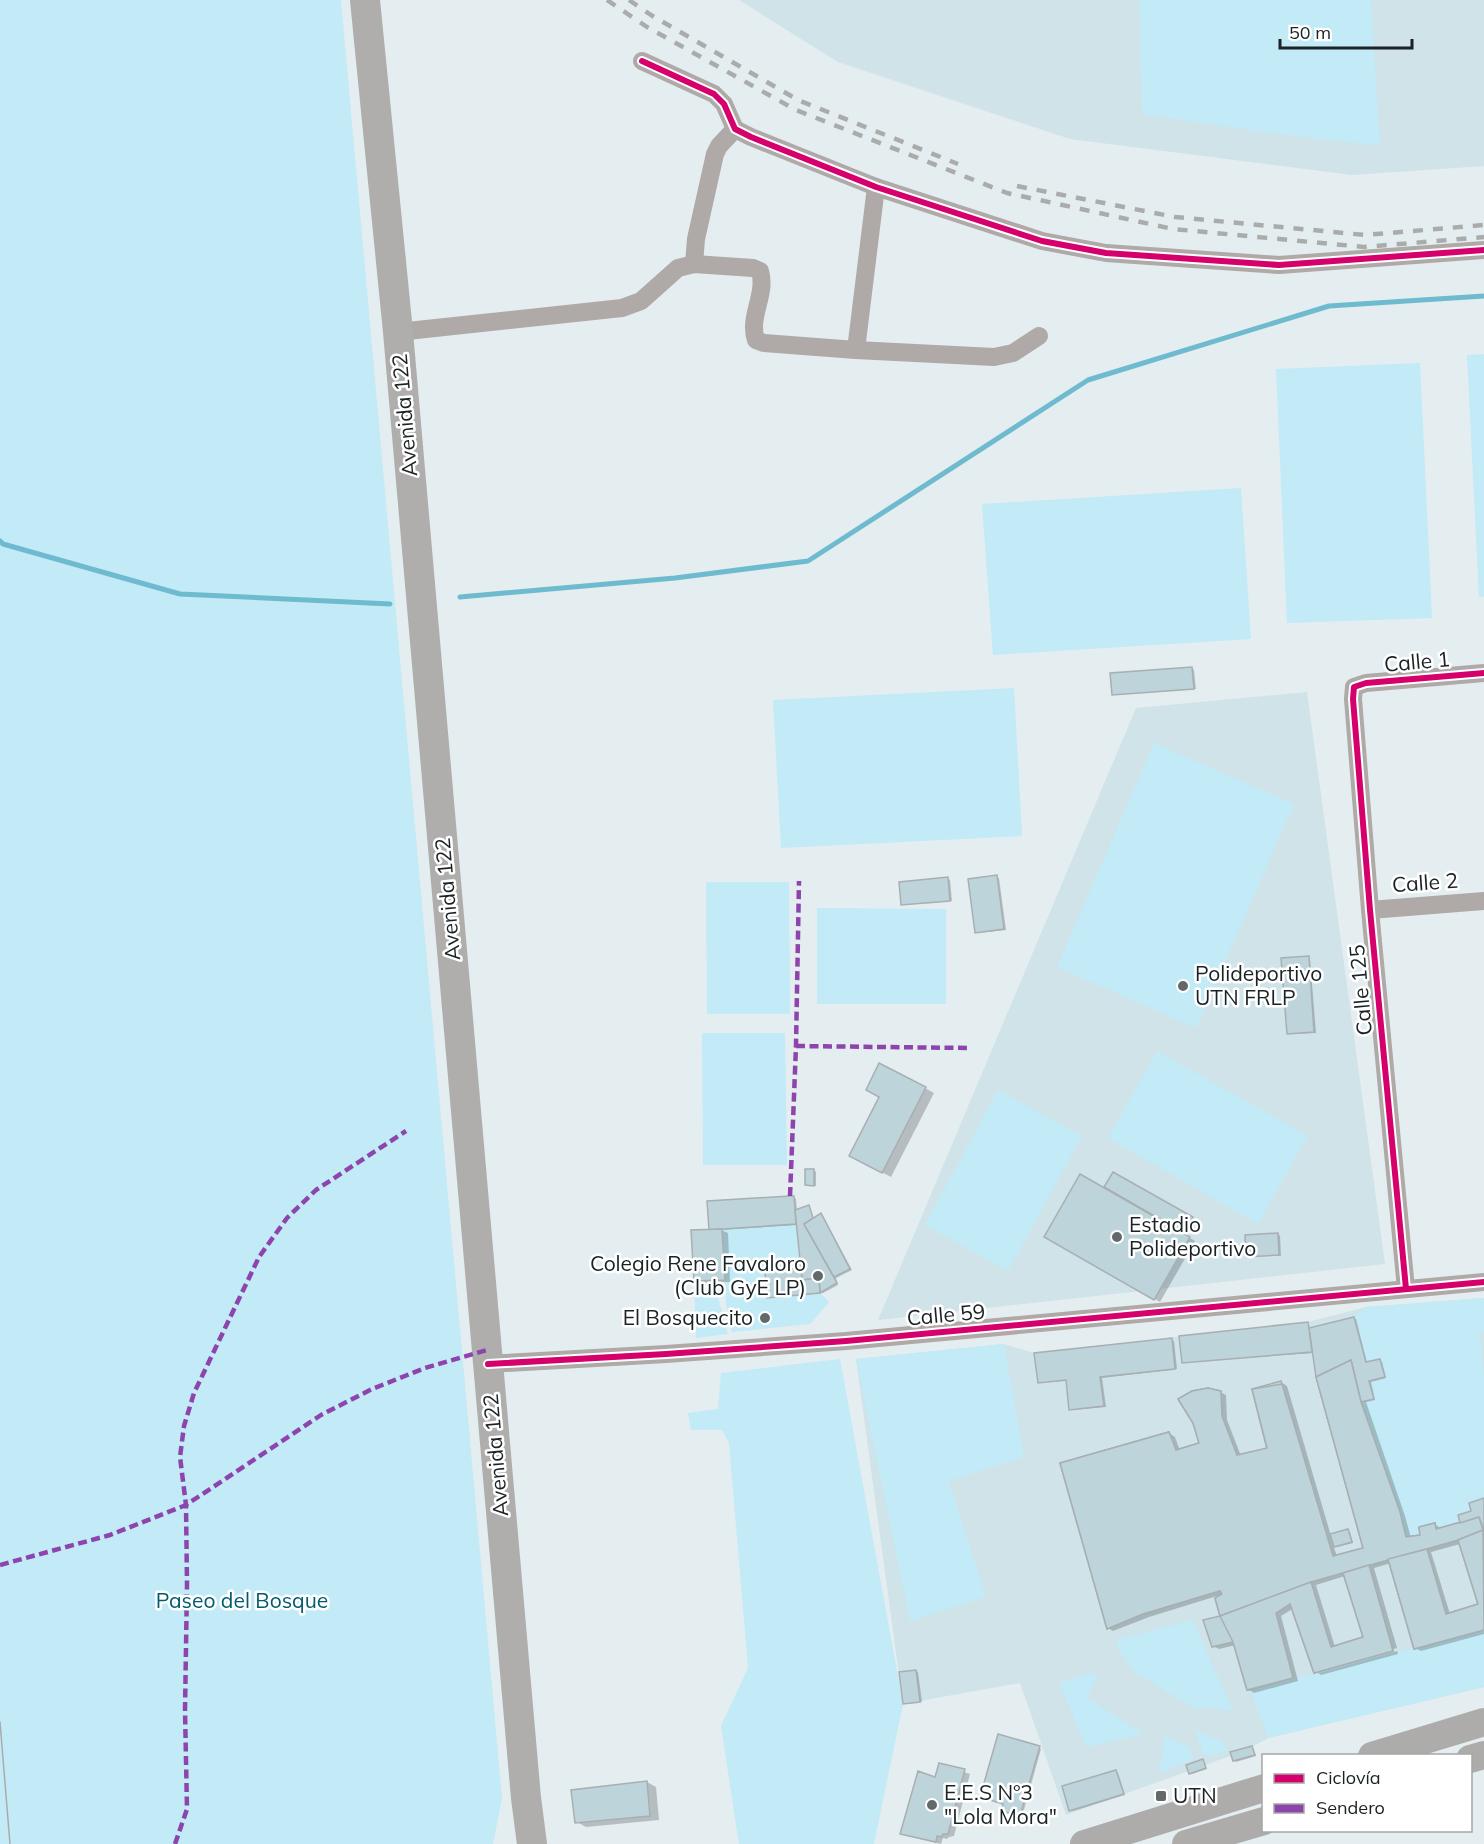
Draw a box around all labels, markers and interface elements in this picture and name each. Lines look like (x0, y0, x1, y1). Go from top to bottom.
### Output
scale bar (1280, 12, 1412, 50)
text: 50 m (1289, 21, 1331, 44)
street label: Avenida 122 (386, 353, 422, 478)
street label: Calle 1 (1383, 645, 1451, 677)
street label: Avenida 122 (429, 837, 465, 962)
street label: Calle 2 (1391, 867, 1459, 897)
street label: Calle 125 (1343, 943, 1377, 1037)
place label: Polideportivo UTN FRLP (1195, 960, 1322, 1010)
marker: Polideportivo UTN FRLP (1176, 979, 1190, 993)
place label: Estadio Polideportivo (1129, 1211, 1256, 1261)
marker: Estadio Polideportivo (1110, 1230, 1124, 1244)
place label: Colegio Rene Favaloro (Club GyE LP) (590, 1250, 806, 1300)
marker: Colegio Rene Favaloro (Club GyE LP) (811, 1269, 825, 1283)
street label: Calle 59 (906, 1298, 986, 1330)
place label: El Bosquecito (623, 1304, 753, 1330)
marker: El Bosquecito (758, 1311, 772, 1325)
street label: Avenida 122 (477, 1393, 513, 1518)
park label: Paseo del Bosque (156, 1587, 328, 1613)
legend (1262, 1754, 1472, 1832)
text: Ciclovía (1316, 1766, 1381, 1789)
place label: E.E.S Nº3 "Lola Mora" (944, 1779, 1057, 1829)
place label: UTN (1173, 1782, 1217, 1808)
marker: UTN (1154, 1789, 1168, 1803)
text: Sendero (1316, 1796, 1385, 1819)
marker: E.E.S Nº3 "Lola Mora" (925, 1798, 939, 1812)

